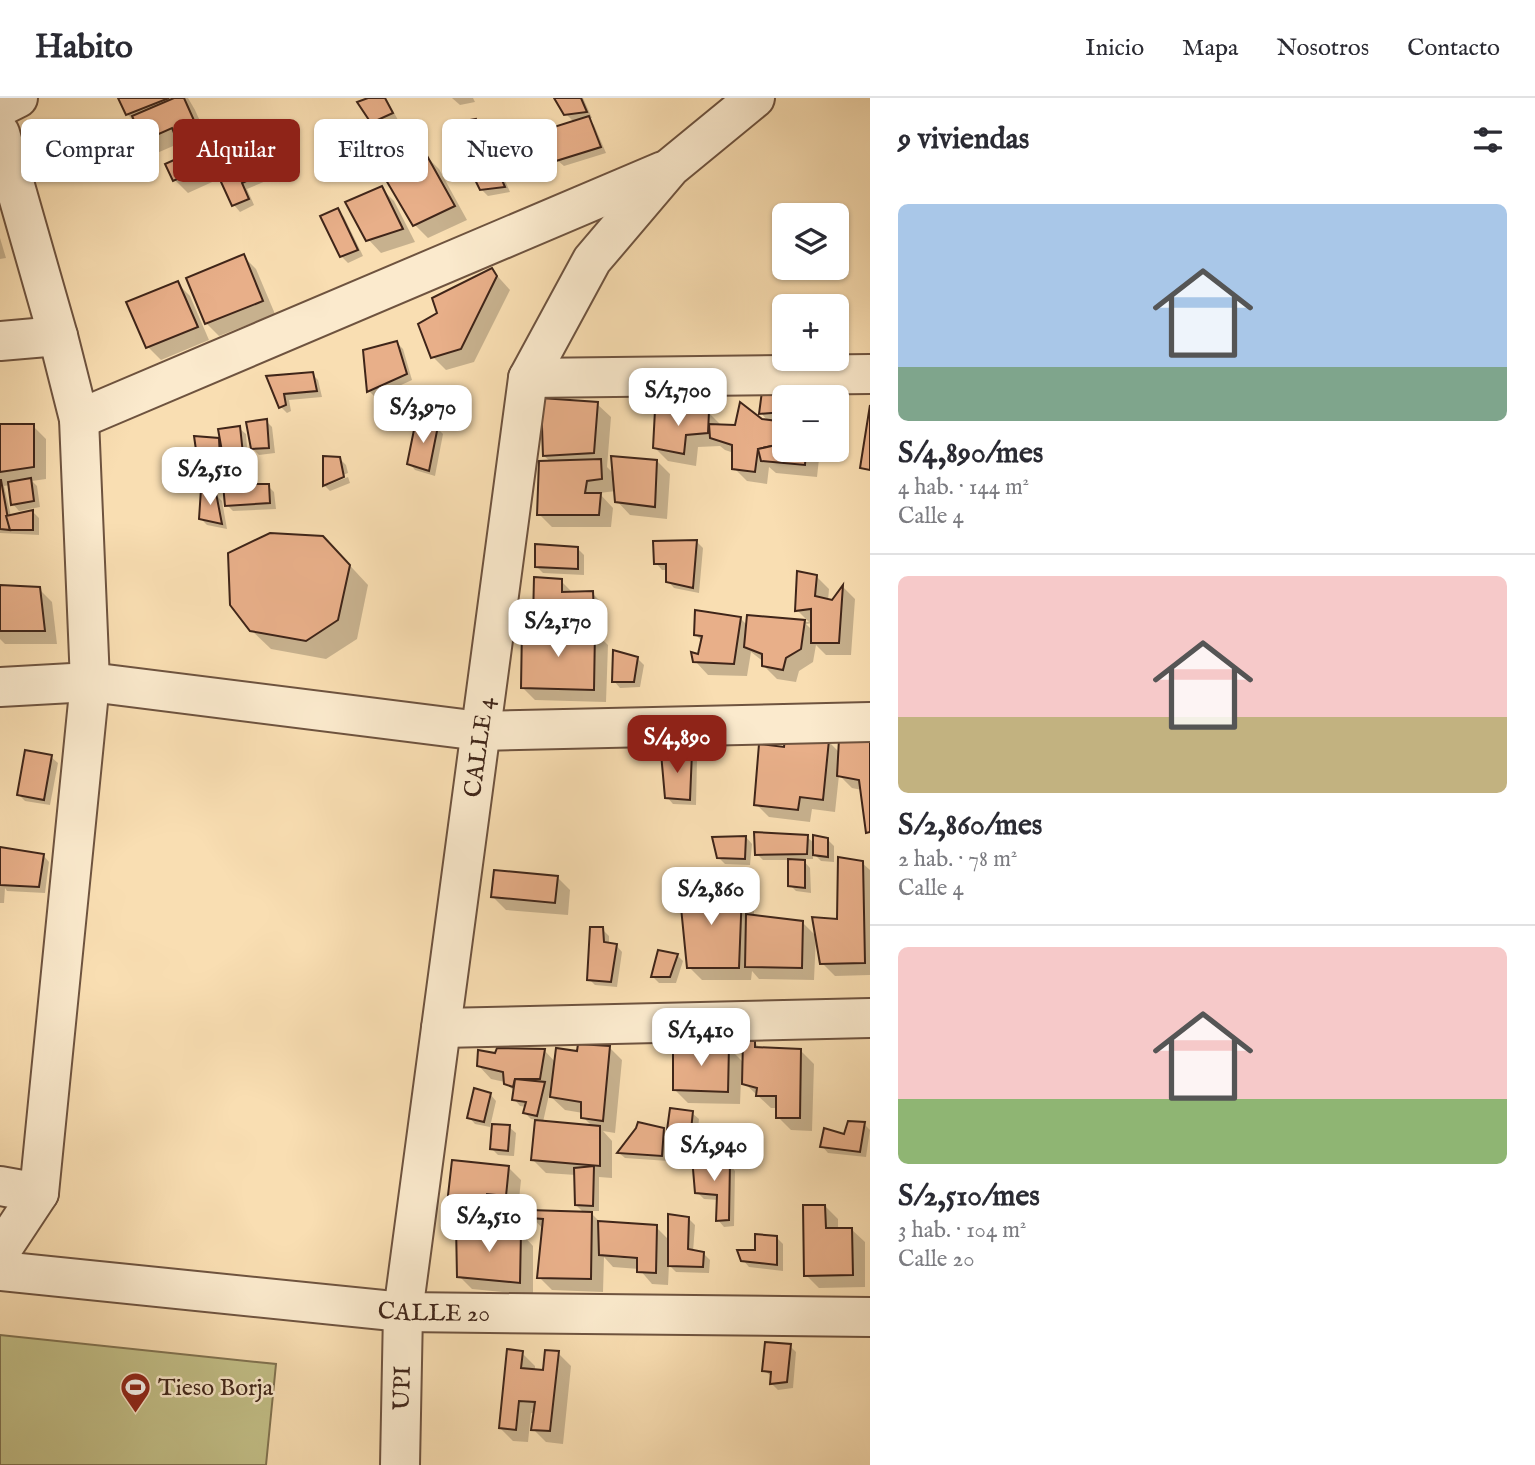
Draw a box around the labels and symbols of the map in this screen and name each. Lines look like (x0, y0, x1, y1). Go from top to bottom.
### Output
pin: S/1,700 (613, 368, 743, 428)
pin: S/3,970 (358, 386, 488, 445)
pin: S/2,510 (145, 448, 275, 507)
pin: S/2,170 (493, 600, 623, 659)
street label: CALLE 4 (458, 695, 502, 799)
pin: S/4,890 (612, 716, 742, 775)
pin: S/2,860 (646, 868, 776, 927)
pin: S/1,410 (636, 1009, 766, 1068)
pin: S/1,940 (649, 1124, 779, 1183)
pin: S/2,510 (424, 1194, 554, 1254)
street label: CALLE 20 (376, 1296, 490, 1330)
street label: UPI (387, 1365, 419, 1411)
sports icon: Tieso Borja (118, 1370, 152, 1414)
place label: Tieso Borja (158, 1373, 274, 1404)

